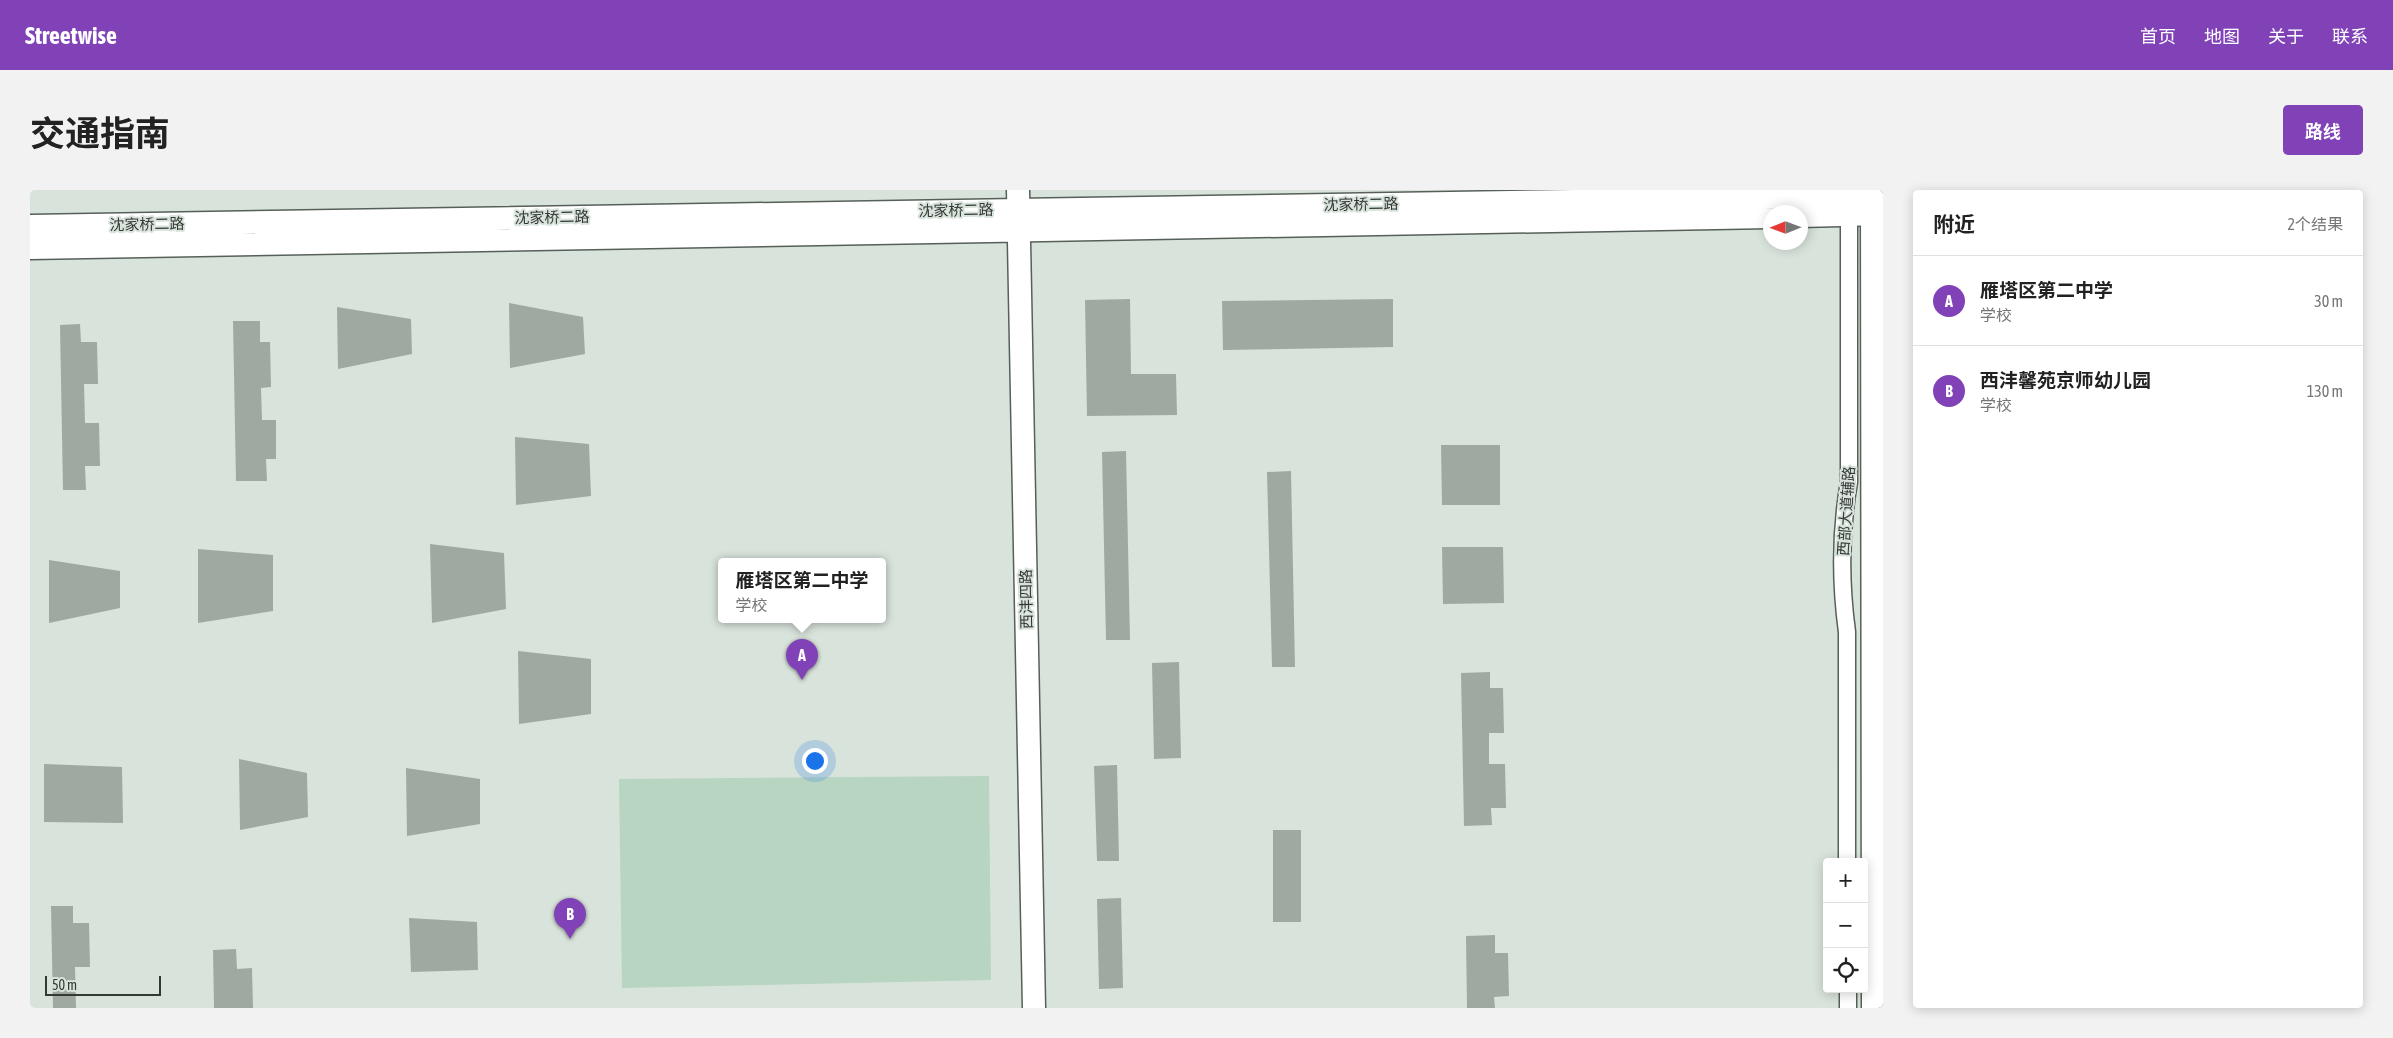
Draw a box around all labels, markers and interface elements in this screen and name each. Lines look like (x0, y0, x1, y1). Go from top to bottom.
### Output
text: Streetwise (25, 22, 117, 49)
text: 首页 (2140, 26, 2176, 47)
text: 地图 (2204, 26, 2240, 47)
text: 关于 (2268, 26, 2304, 47)
text: 联系 (2332, 26, 2368, 47)
button: 路线 (2283, 105, 2363, 155)
text: 交通指南 (30, 113, 170, 153)
street label: 沈家桥二路 (1323, 195, 1399, 213)
street label: 沈家桥二路 (918, 201, 994, 219)
north arrow (1763, 205, 1808, 250)
street label: 沈家桥二路 (514, 208, 590, 226)
text: 附近 (1933, 212, 1975, 236)
street label: 沈家桥二路 (109, 215, 185, 233)
text: 2个结果 (2287, 215, 2343, 233)
text: 雁塔区第二中学 (1980, 279, 2113, 301)
text: A (1945, 292, 1953, 310)
text: 30 m (2314, 292, 2343, 310)
text: 学校 (1980, 306, 2012, 324)
text: 西沣馨苑京师幼儿园 (1980, 369, 2151, 391)
text: B (1945, 382, 1953, 400)
text: 130 m (2307, 382, 2343, 400)
text: 学校 (1980, 396, 2012, 414)
street label: 西部大道辅路 (1834, 466, 1858, 556)
popup (718, 558, 886, 623)
text: 雁塔区第二中学 (735, 569, 869, 591)
street label: 西沣四路 (1017, 569, 1035, 629)
text: 学校 (735, 596, 768, 614)
pin: A (786, 639, 818, 680)
your location (802, 748, 828, 774)
map controls (1823, 858, 1868, 993)
button: + (1823, 858, 1868, 903)
pin: B (554, 898, 586, 939)
button: − (1823, 903, 1868, 948)
button: locate (1823, 948, 1868, 993)
scale bar (45, 973, 161, 996)
text: 50 m (52, 977, 77, 993)

